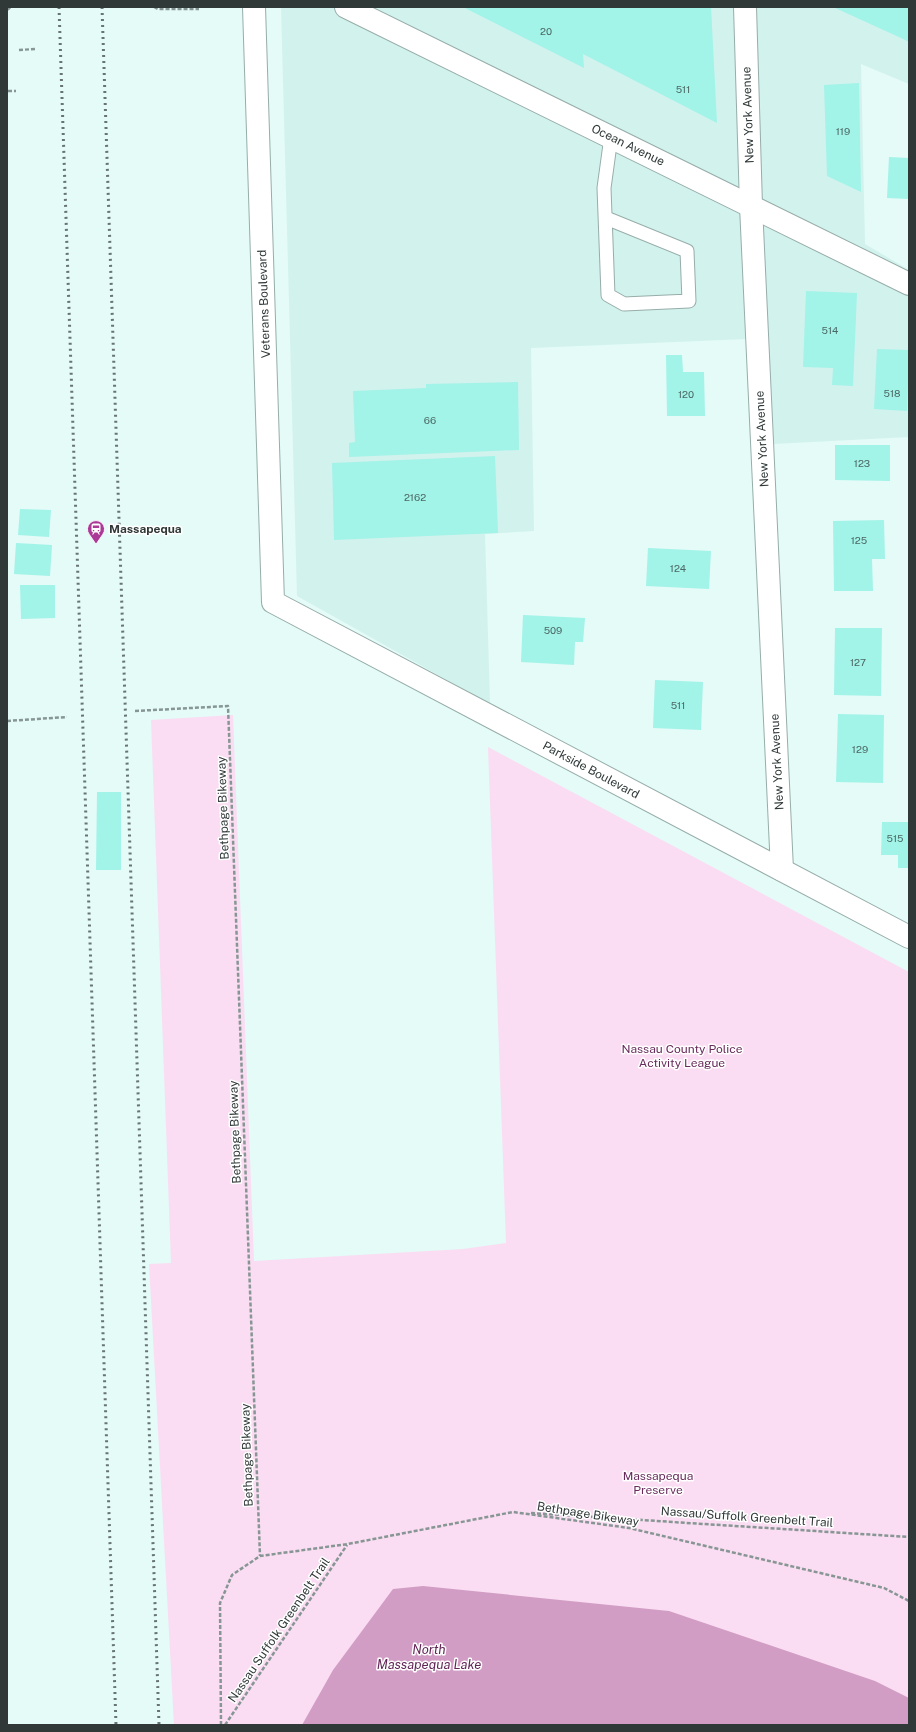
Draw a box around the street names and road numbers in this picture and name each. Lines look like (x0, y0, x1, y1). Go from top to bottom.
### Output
street label: New York Avenue (739, 66, 757, 164)
street label: Ocean Avenue (589, 121, 667, 169)
street label: Veterans Boulevard (255, 250, 273, 358)
street label: New York Avenue (752, 390, 772, 488)
street label: New York Avenue (767, 713, 787, 811)
street label: Parkside Boulevard (540, 739, 642, 801)
street label: Bethpage Bikeway (214, 756, 232, 860)
street label: Bethpage Bikeway (226, 1080, 244, 1184)
street label: Bethpage Bikeway (238, 1403, 256, 1507)
street label: Bethpage Bikeway (536, 1499, 641, 1529)
street label: Nassau/Suffolk Greenbelt Trail (660, 1504, 834, 1530)
street label: Nassau Suffolk Greenbelt Trail (225, 1555, 333, 1705)

